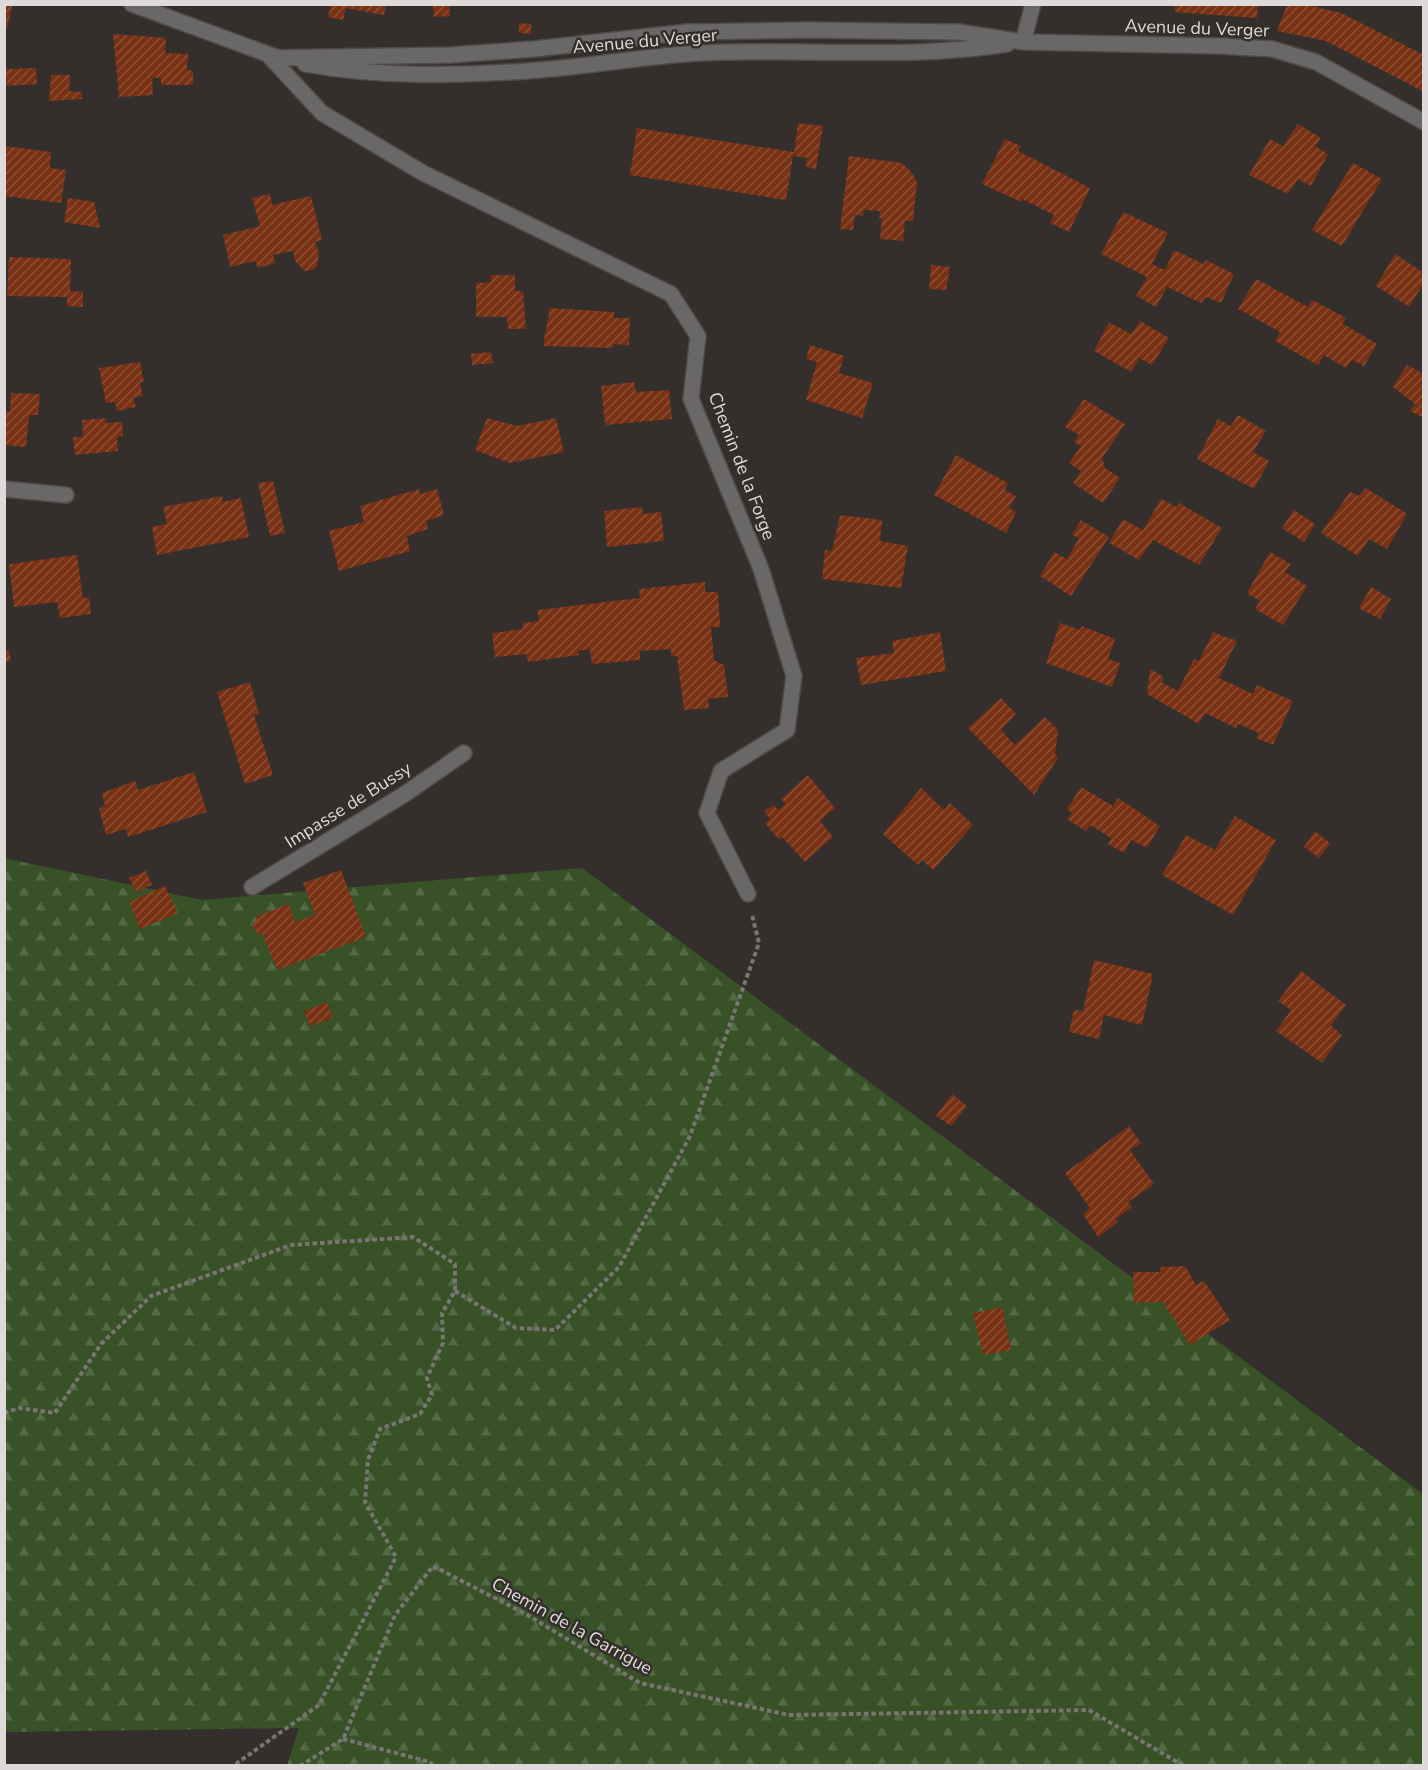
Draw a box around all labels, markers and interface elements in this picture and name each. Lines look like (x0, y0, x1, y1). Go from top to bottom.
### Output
street label: Avenue du Verger (1124, 13, 1270, 43)
street label: Avenue du Verger (572, 23, 719, 59)
street label: Chemin de la Forge (703, 389, 781, 543)
street label: Impasse de Bussy (280, 756, 416, 854)
street label: Chemin de la Garrigue (487, 1572, 657, 1680)

